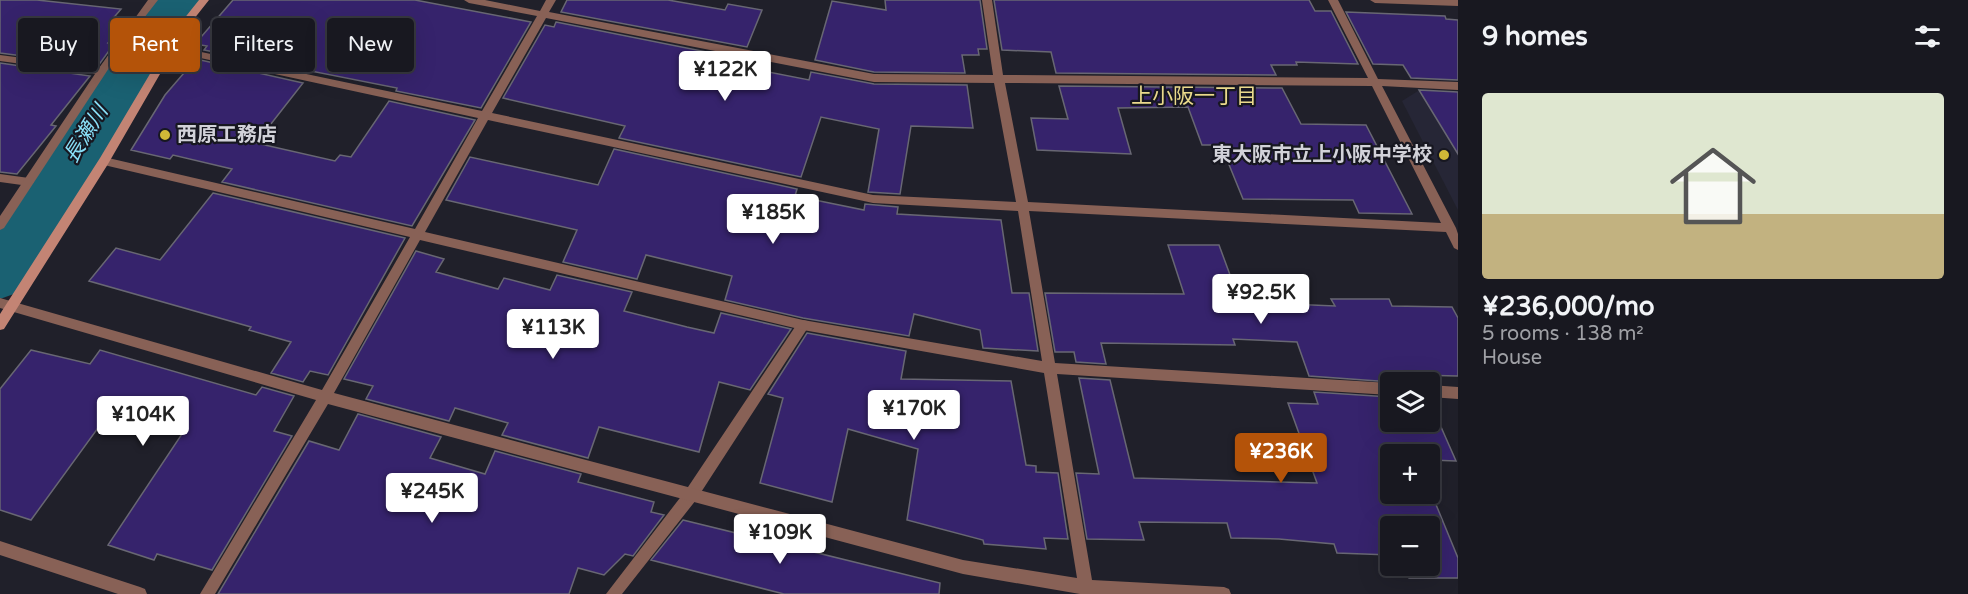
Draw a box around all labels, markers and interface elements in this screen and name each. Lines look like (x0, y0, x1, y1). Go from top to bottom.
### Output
chip: Buy (18, 18, 98, 72)
chip: Rent (110, 18, 200, 72)
chip: Filters (212, 18, 315, 72)
chip: New (327, 18, 414, 72)
icon: filters (1911, 20, 1944, 53)
text: 9 homes (1482, 21, 1588, 52)
pin: ¥122K (683, 51, 767, 102)
text: ¥122K (693, 58, 757, 82)
district label: 上小阪一丁目 (1131, 84, 1257, 109)
water label: 長瀬川 (59, 99, 114, 167)
place label: 西原工務店 (177, 123, 277, 147)
marker: 西原工務店 (158, 128, 172, 142)
icon: home (1659, 132, 1767, 240)
place label: 東大阪市立上小阪中学校 (1212, 143, 1432, 167)
marker: 東大阪市立上小阪中学校 (1437, 148, 1451, 162)
pin: ¥185K (731, 194, 815, 245)
text: ¥185K (741, 201, 805, 225)
pin: ¥92.5K (1212, 274, 1310, 325)
text: ¥92.5K (1226, 281, 1296, 305)
text: ¥236,000/mo (1482, 291, 1655, 322)
pin: ¥113K (511, 309, 595, 360)
text: ¥113K (521, 316, 585, 340)
text: 5 rooms · 138 m² (1482, 322, 1644, 346)
text: House (1482, 346, 1542, 370)
map controls (1380, 372, 1440, 576)
button: layers (1380, 372, 1440, 432)
pin: ¥170K (872, 390, 956, 441)
pin: ¥104K (101, 396, 185, 447)
text: ¥170K (882, 397, 946, 421)
text: ¥104K (111, 403, 175, 427)
pin: ¥236K (1239, 433, 1323, 484)
text: ¥236K (1249, 440, 1313, 464)
button: + (1380, 444, 1440, 504)
pin: ¥245K (390, 473, 474, 524)
text: ¥245K (400, 480, 464, 504)
pin: ¥109K (738, 514, 822, 565)
button: − (1380, 516, 1440, 576)
text: ¥109K (748, 521, 812, 545)

